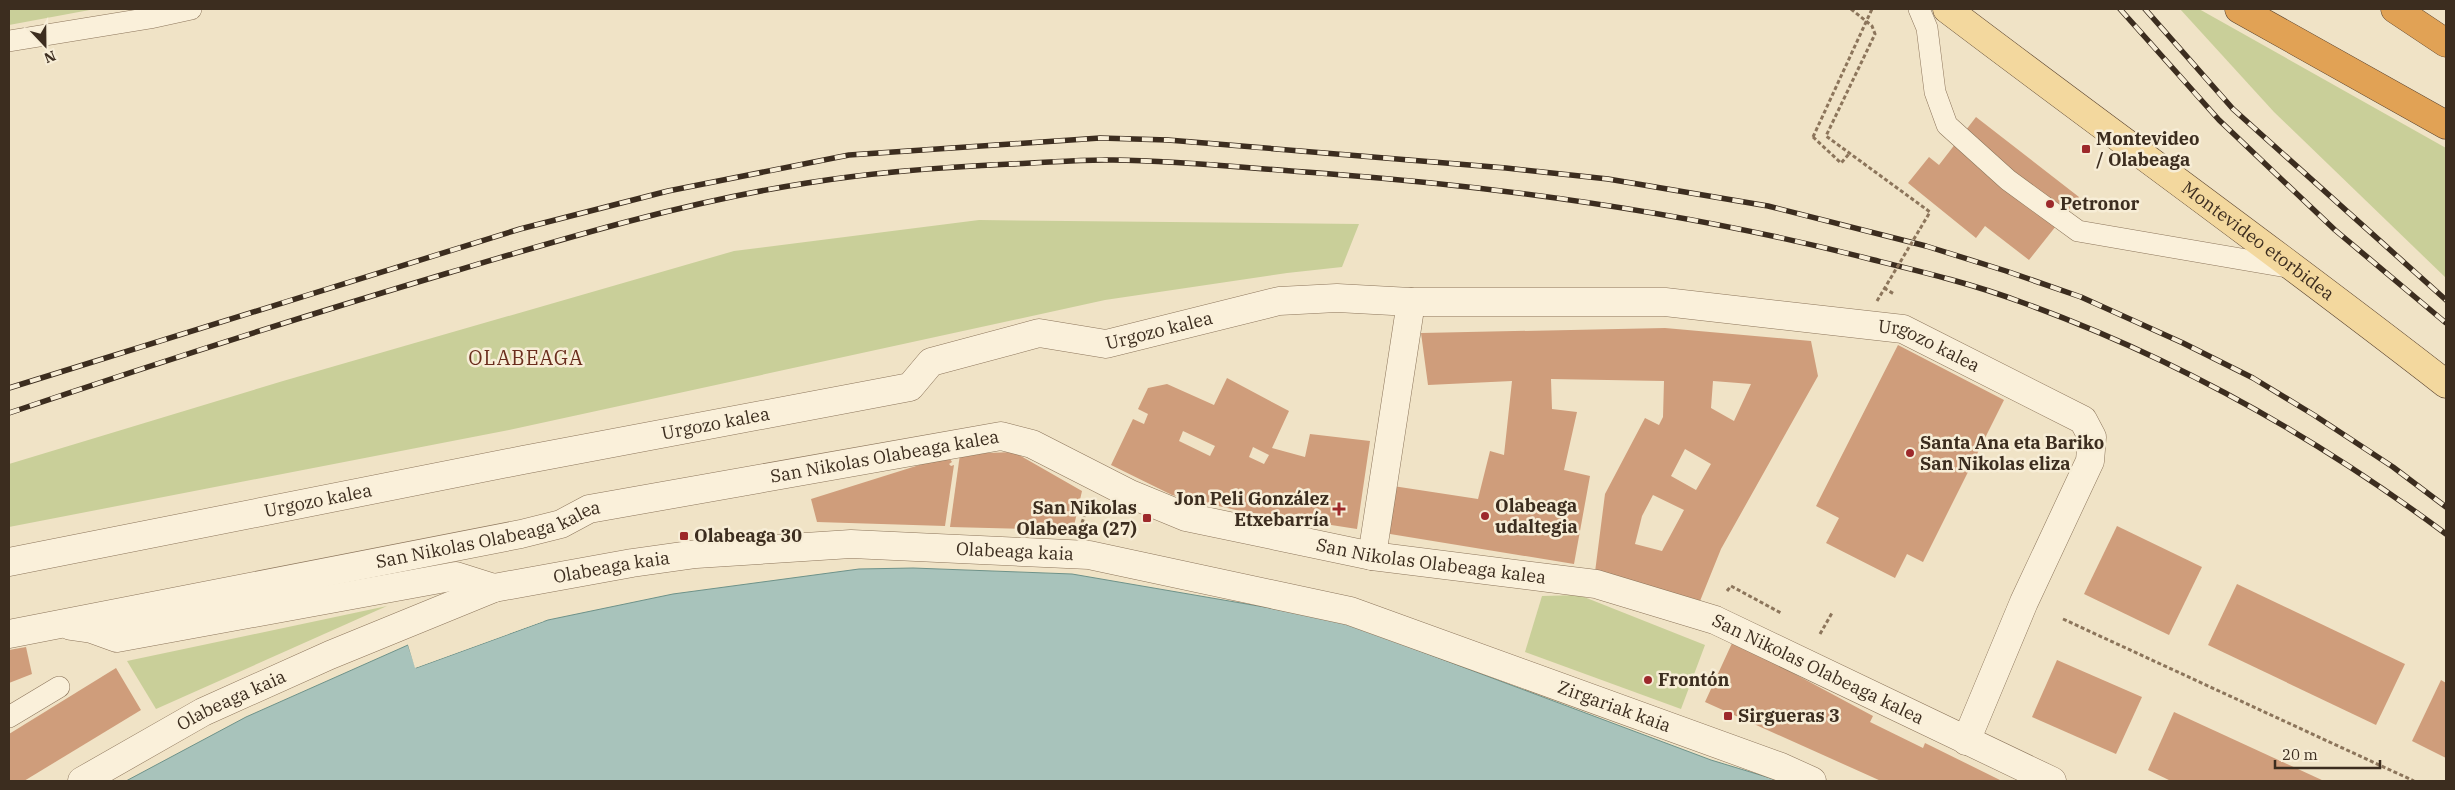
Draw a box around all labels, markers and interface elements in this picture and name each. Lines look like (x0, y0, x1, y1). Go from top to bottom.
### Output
north arrow (20, 20, 70, 70)
text: N (41, 47, 58, 67)
place label: Montevideo / Olabeaga (2096, 127, 2199, 171)
marker: Montevideo / Olabeaga (2080, 143, 2092, 155)
street label: Montevideo etorbidea (2177, 176, 2339, 305)
place label: Petronor (2060, 192, 2139, 215)
marker: Petronor (2044, 198, 2056, 210)
street label: Urgozo kalea (1103, 306, 1215, 355)
street label: Urgozo kalea (1877, 314, 1984, 377)
district label: OLABEAGA (468, 344, 584, 371)
street label: Urgozo kalea (660, 402, 772, 445)
street label: San Nikolas Olabeaga kalea (768, 425, 1001, 488)
place label: Santa Ana eta Bariko San Nikolas eliza (1920, 431, 2104, 475)
marker: Santa Ana eta Bariko San Nikolas eliza (1904, 447, 1916, 459)
street label: Urgozo kalea (262, 478, 374, 522)
place label: Jon Peli González Etxebarría (1174, 487, 1329, 531)
place label: Olabeaga udaltegia (1495, 494, 1578, 538)
street label: San Nikolas Olabeaga kalea (374, 495, 602, 573)
place label: San Nikolas Olabeaga (27) (1016, 496, 1137, 540)
marker: Jon Peli González Etxebarría (1333, 503, 1345, 515)
marker: Olabeaga udaltegia (1479, 510, 1491, 522)
marker: San Nikolas Olabeaga (27) (1141, 512, 1153, 524)
place label: Olabeaga 30 (694, 524, 802, 547)
marker: Olabeaga 30 (678, 530, 690, 542)
street label: San Nikolas Olabeaga kalea (1314, 533, 1548, 589)
street label: Olabeaga kaia (955, 537, 1075, 565)
street label: Olabeaga kaia (551, 546, 671, 588)
street label: San Nikolas Olabeaga kalea (1709, 608, 1928, 729)
street label: Olabeaga kaia (172, 664, 290, 736)
place label: Frontón (1658, 668, 1730, 691)
marker: Frontón (1642, 674, 1654, 686)
street label: Zirgariak kaia (1555, 675, 1674, 737)
place label: Sirgueras 3 (1738, 704, 1840, 727)
marker: Sirgueras 3 (1722, 710, 1734, 722)
scale bar (2275, 738, 2380, 770)
text: 20 m (2282, 745, 2318, 764)

